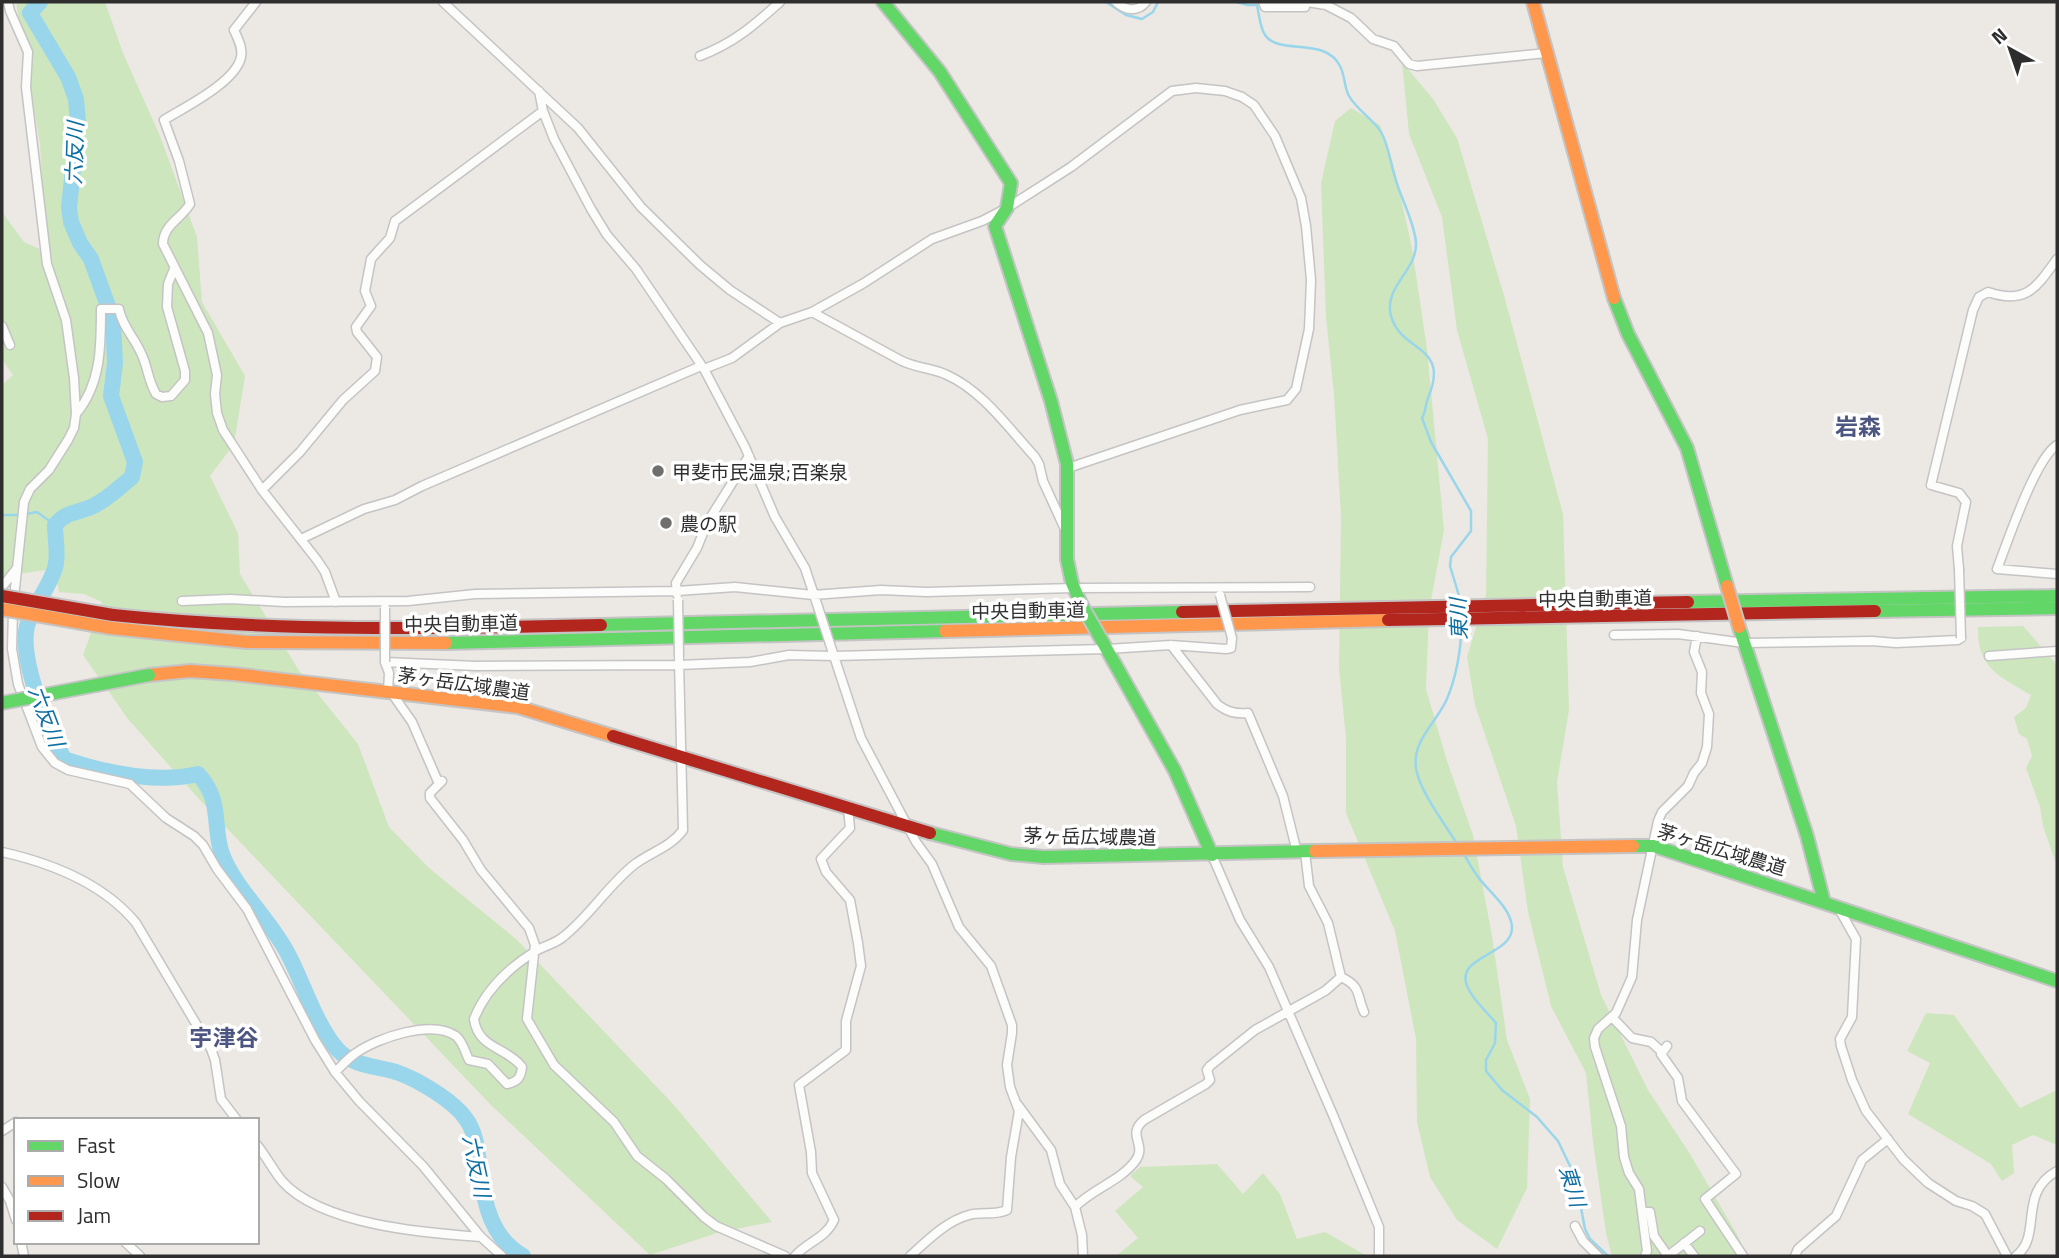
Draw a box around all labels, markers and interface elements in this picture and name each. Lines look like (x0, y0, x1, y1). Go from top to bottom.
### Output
north arrow (1975, 14, 2045, 84)
text: N (1984, 20, 2013, 51)
water label: 六反川 (57, 119, 91, 185)
district label: 岩森 (1835, 409, 1881, 444)
place label: 甲斐市民温泉;百楽泉 (672, 457, 848, 486)
marker: 甲斐市民温泉;百楽泉 (650, 463, 666, 479)
place label: 農の駅 (680, 509, 737, 538)
marker: 農の駅 (658, 515, 674, 531)
street label: 中央自動車道 (1538, 583, 1652, 613)
street label: 中央自動車道 (971, 595, 1085, 625)
water label: 東川 (1441, 595, 1475, 641)
street label: 中央自動車道 (404, 608, 518, 638)
street label: 茅ヶ岳広域農道 (396, 659, 532, 707)
water label: 六反川 (21, 681, 74, 753)
street label: 茅ヶ岳広域農道 (1654, 816, 1790, 882)
street label: 茅ヶ岳広域農道 (1023, 820, 1157, 852)
district label: 宇津谷 (190, 1020, 259, 1055)
legend (14, 1118, 259, 1244)
text: Fast (77, 1129, 116, 1161)
water label: 六反川 (455, 1132, 500, 1202)
water label: 東川 (1552, 1161, 1595, 1213)
text: Slow (77, 1164, 120, 1196)
text: Jam (77, 1199, 111, 1231)

